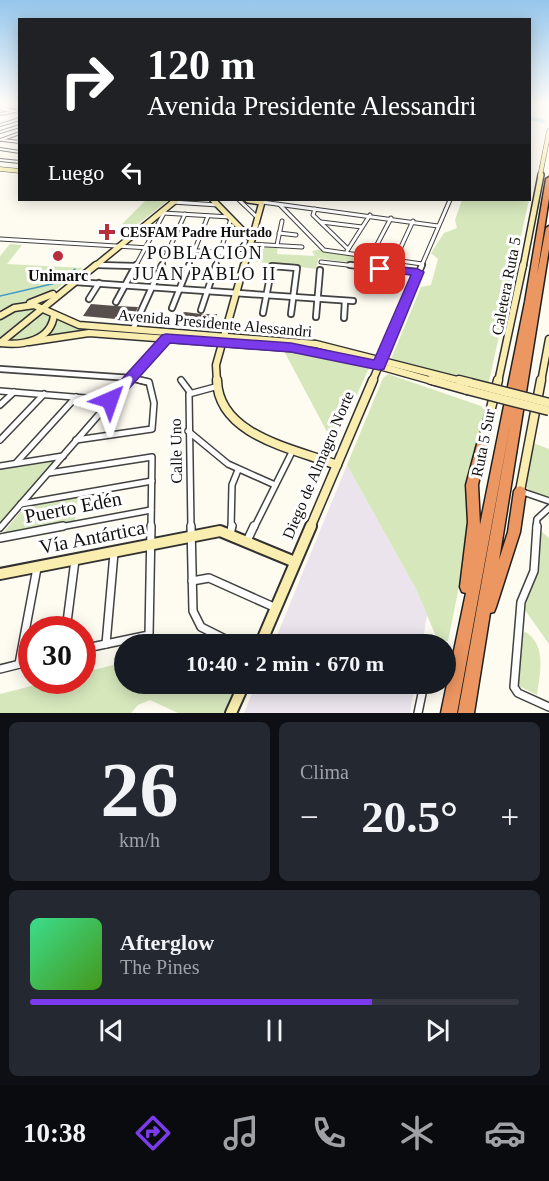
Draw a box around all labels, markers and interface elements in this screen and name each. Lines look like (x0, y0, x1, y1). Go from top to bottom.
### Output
icon: right (48, 42, 126, 120)
text: 120 m (147, 42, 256, 88)
text: Avenida Presidente Alessandri (147, 91, 476, 121)
icon: left (116, 156, 149, 189)
text: Luego (48, 160, 104, 185)
marker: CESFAM Padre Hurtado (98, 223, 116, 241)
place label: CESFAM Padre Hurtado (120, 225, 272, 240)
street label: Caletera Ruta 5 (488, 236, 524, 336)
district label: POBLACIÓN JUAN PABLO II (133, 242, 277, 284)
pin (354, 243, 405, 294)
marker: Unimarc (51, 249, 65, 263)
icon: arrive (363, 252, 396, 285)
place label: Unimarc (28, 267, 88, 284)
street label: Avenida Presidente Alessandri (117, 306, 314, 340)
position arrow (78, 368, 142, 432)
street label: Diego de Almagro Norte (279, 389, 358, 542)
street label: Ruta 5 Sur (468, 407, 498, 478)
street label: Calle Uno (167, 418, 185, 484)
street label: Puerto Edén (23, 487, 123, 527)
street label: Vía Antártica (37, 516, 147, 558)
speed limit sign: 30 (18, 616, 96, 694)
text: 10:40 · 2 min · 670 m (186, 651, 384, 676)
text: 26 (101, 746, 179, 833)
text: Clima (300, 761, 349, 783)
text: 20.5° (361, 792, 458, 842)
text: − (300, 799, 319, 835)
text: + (500, 799, 519, 835)
text: km/h (119, 829, 160, 851)
text: Afterglow (120, 930, 214, 955)
text: The Pines (120, 956, 199, 978)
icon: previous (95, 1014, 128, 1047)
icon: pause (258, 1014, 291, 1047)
icon: next (421, 1014, 454, 1047)
icon: directions (132, 1112, 174, 1154)
icon: music (220, 1112, 262, 1154)
icon: phone (308, 1112, 350, 1154)
icon: climate (396, 1112, 438, 1154)
icon: car (484, 1112, 526, 1154)
text: 10:38 (23, 1118, 86, 1148)

